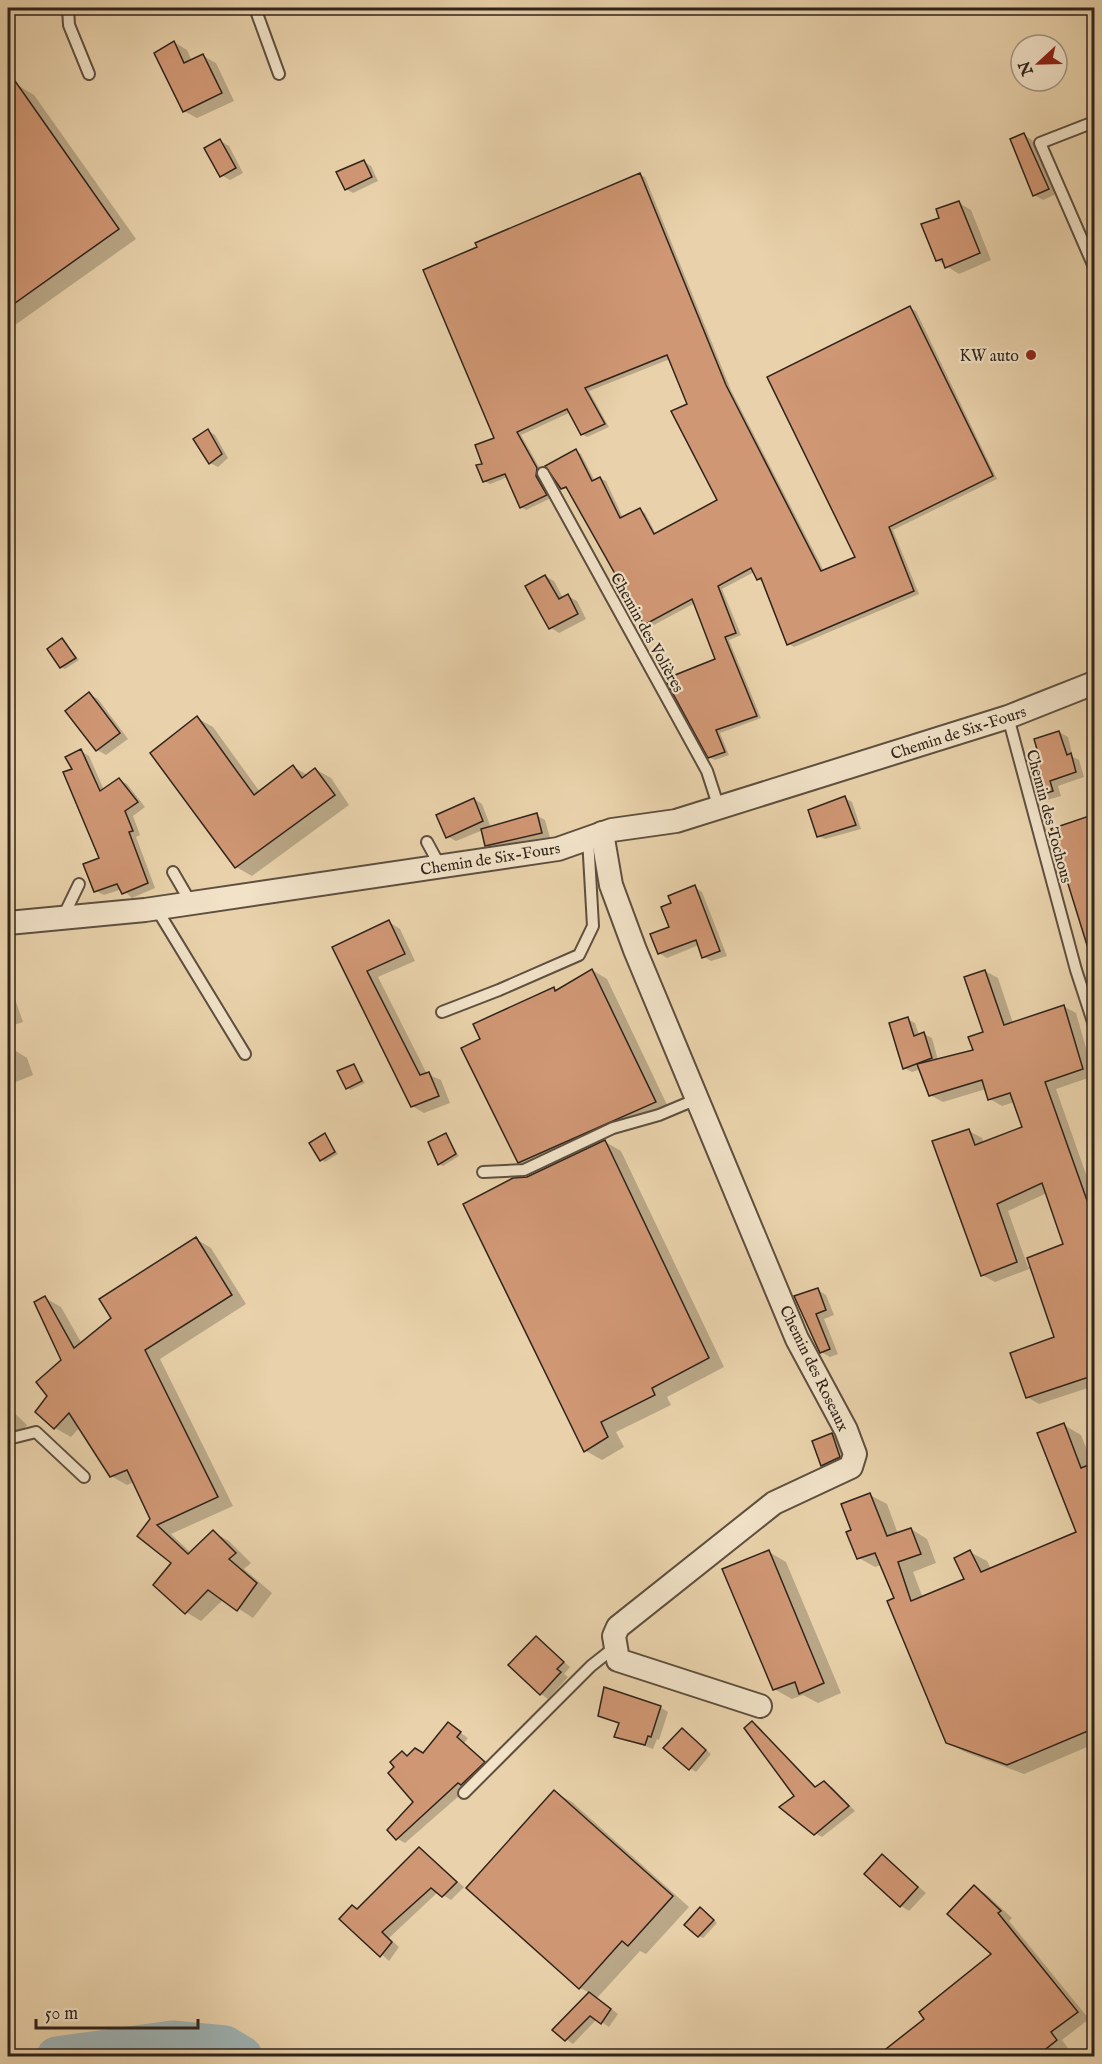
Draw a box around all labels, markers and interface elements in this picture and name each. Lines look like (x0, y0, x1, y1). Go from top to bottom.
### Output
north arrow (1009, 33, 1069, 93)
text: N (1015, 58, 1039, 79)
place label: KW auto (960, 347, 1019, 367)
marker: KW auto (1024, 348, 1038, 362)
street label: Chemin des Volières (605, 570, 688, 697)
street label: Chemin de Six-Fours (888, 702, 1029, 765)
street label: Chemin des Tochous (1021, 747, 1076, 886)
street label: Chemin de Six-Fours (419, 839, 562, 881)
street label: Chemin des Roseaux (774, 1303, 852, 1435)
scale bar (36, 1992, 198, 2030)
text: 50 m (45, 2003, 78, 2026)

